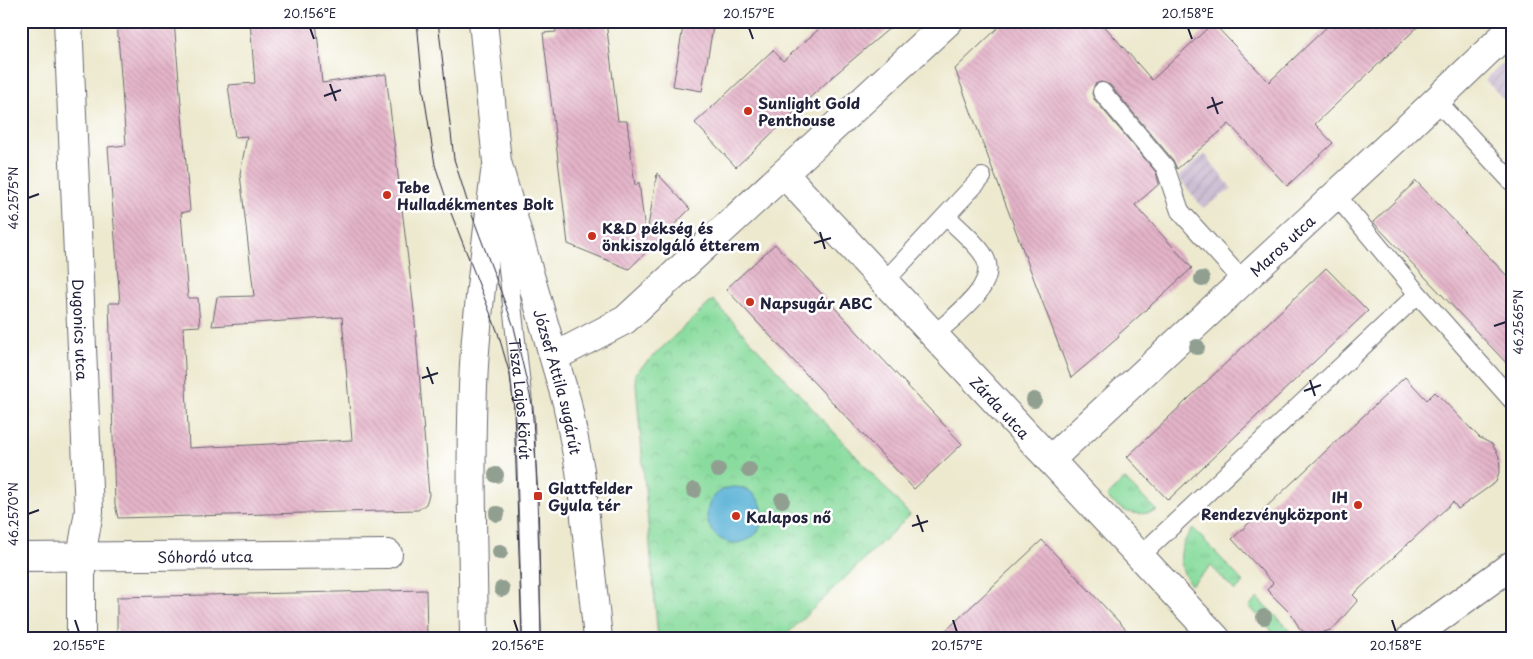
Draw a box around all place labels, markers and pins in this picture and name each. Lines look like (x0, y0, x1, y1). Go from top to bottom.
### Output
place label: Sunlight Gold Penthouse (758, 91, 860, 131)
marker: Sunlight Gold Penthouse (742, 105, 754, 117)
place label: Tebe Hulladékmentes Bolt (397, 175, 554, 215)
marker: Tebe Hulladékmentes Bolt (381, 189, 393, 201)
place label: K&D pékség és önkiszolgáló étterem (602, 216, 760, 256)
marker: K&D pékség és önkiszolgáló étterem (586, 230, 598, 242)
place label: Napsugár ABC (760, 291, 873, 314)
marker: Napsugár ABC (744, 296, 756, 308)
place label: Glattfelder Gyula tér (548, 476, 633, 516)
place label: IH Rendezvényközpont (1201, 485, 1348, 525)
marker: Glattfelder Gyula tér (532, 490, 544, 502)
marker: IH Rendezvényközpont (1352, 499, 1364, 511)
place label: Kalapos nő (746, 505, 831, 528)
marker: Kalapos nő (730, 510, 742, 522)

